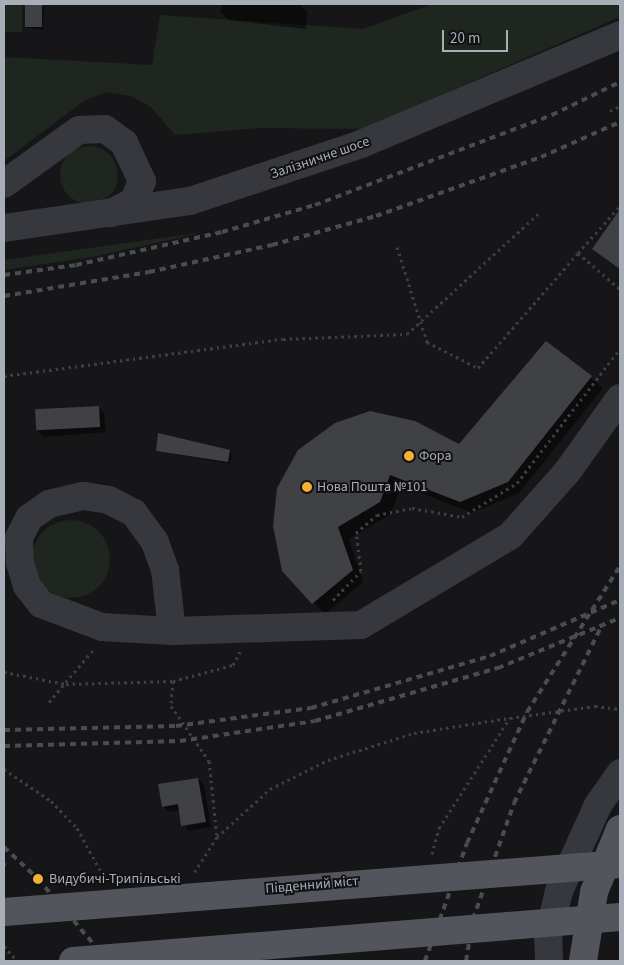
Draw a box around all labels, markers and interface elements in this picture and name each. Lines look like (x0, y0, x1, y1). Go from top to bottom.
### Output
scale bar (444, 20, 510, 52)
text: 20 m (450, 28, 480, 49)
street label: Залізничне шосе (268, 133, 372, 183)
place label: Фора (419, 448, 451, 464)
marker: Фора (403, 450, 415, 462)
place label: Нова Пошта №101 (317, 479, 427, 495)
marker: Нова Пошта №101 (301, 481, 313, 493)
place label: Видубичі-Трипільські (49, 871, 181, 887)
marker: Видубичі-Трипільські (31, 872, 45, 886)
street label: Південний міст (265, 873, 359, 897)

